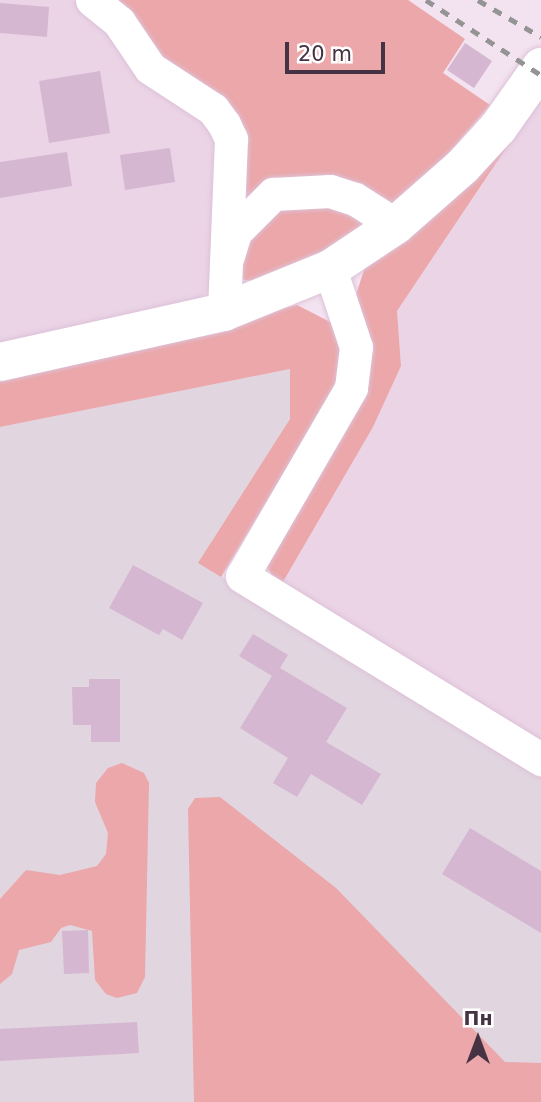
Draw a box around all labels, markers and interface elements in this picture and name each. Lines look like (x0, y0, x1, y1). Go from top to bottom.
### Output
scale bar (289, 28, 389, 72)
text: 20 m (298, 42, 352, 66)
north arrow (443, 1004, 513, 1074)
text: Пн (463, 1007, 493, 1029)

